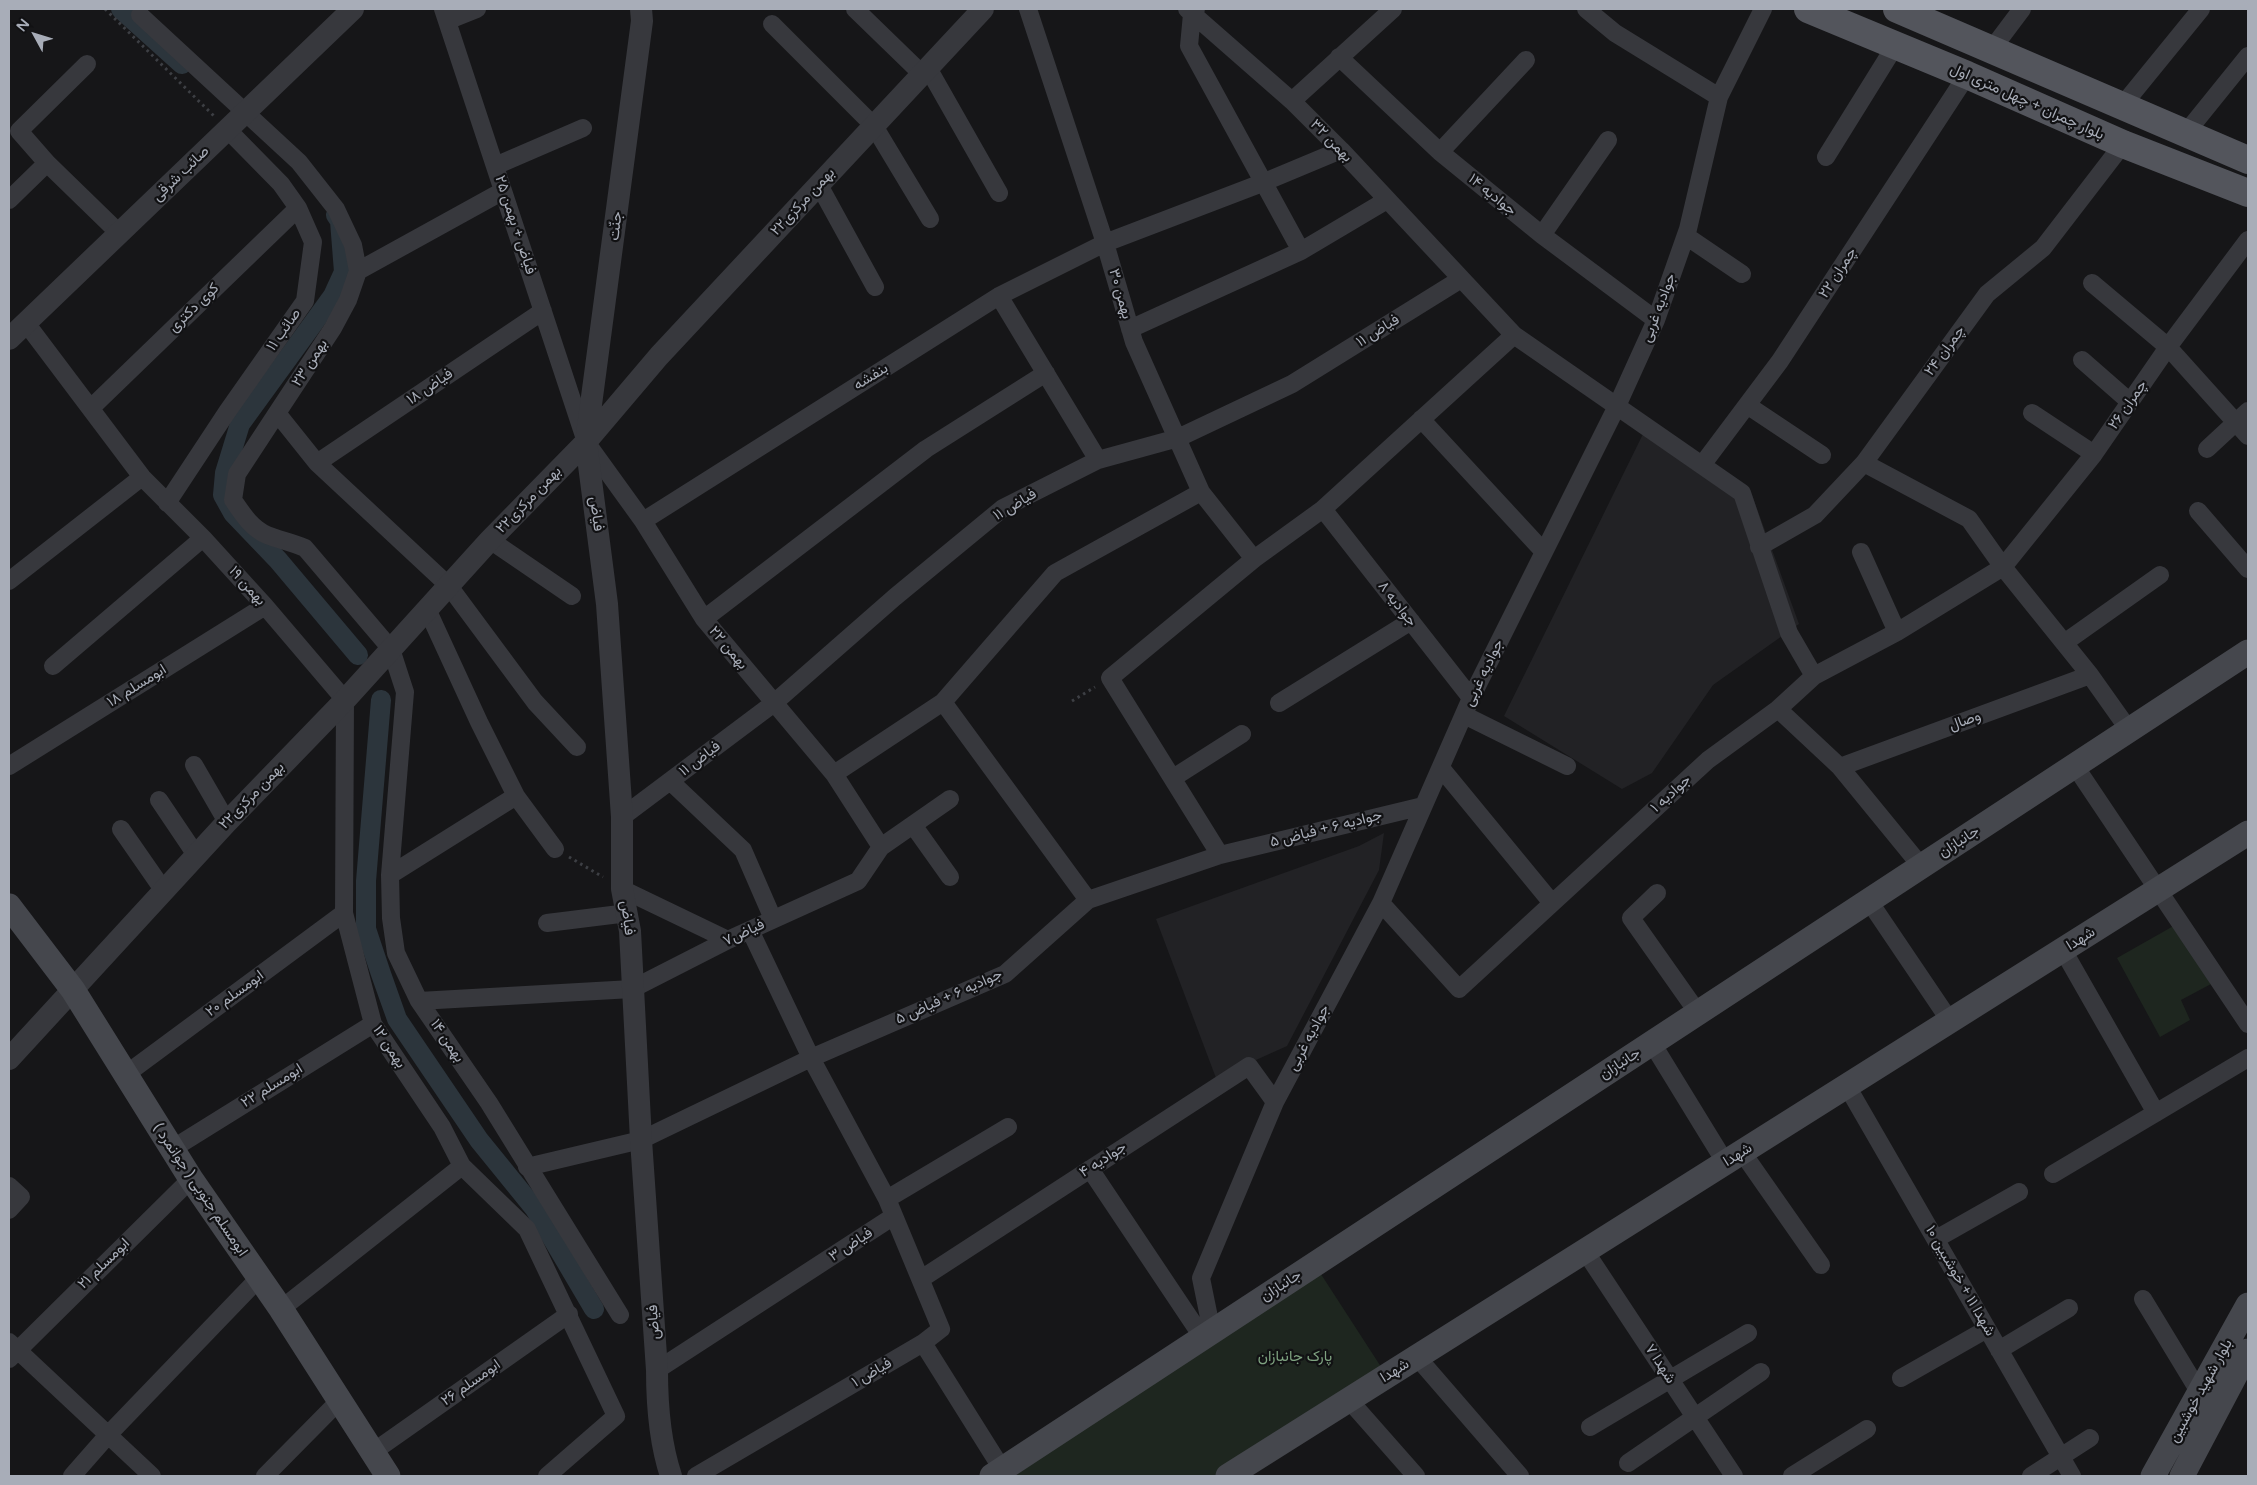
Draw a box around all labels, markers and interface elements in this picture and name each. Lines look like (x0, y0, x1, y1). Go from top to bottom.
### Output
north arrow (10, 10, 60, 60)
text: N (13, 16, 33, 35)
street label: بلوار چمران + چهل متری اول (1947, 60, 2107, 144)
street label: بهمن ۳۲ (1306, 116, 1356, 166)
street label: صائب شرقی (149, 142, 213, 206)
street label: ۲۲بهمن مرکزی (767, 164, 839, 240)
street label: جوادیه ۱۴ (1464, 170, 1520, 220)
street label: فیاض + بهمن ۲۵ (491, 173, 539, 277)
street label: جنّت (605, 210, 627, 242)
street label: چمران ۲۲ (1815, 244, 1861, 302)
street label: بهمن ۳۰ (1104, 267, 1136, 321)
street label: جوادیه غربی (1638, 271, 1680, 345)
street label: کوی دکتری (165, 280, 223, 336)
street label: صائب ۱۱ (263, 305, 305, 355)
street label: فیاض ۱۱ (1353, 311, 1403, 351)
street label: چمران ۲۴ (1921, 323, 1969, 379)
street label: بهمن ۲۳ (288, 336, 332, 390)
street label: بنفشه (850, 359, 892, 395)
street label: فیاض ۱۸ (403, 365, 457, 409)
street label: چمران ۲۶ (2105, 377, 2151, 433)
street label: ۲۲بهمن مرکزی (493, 463, 565, 537)
street label: فیاض ۱۱ (990, 485, 1040, 525)
street label: فیاض (585, 495, 607, 533)
street label: بهمن ۱۹ (225, 563, 269, 609)
street label: جوادیه ۸ (1374, 578, 1420, 630)
street label: بهمن ۲۲ (705, 623, 751, 673)
street label: جوادیه غربی (1460, 636, 1508, 710)
street label: ابومسلم ۱۸ (104, 661, 170, 711)
street label: وصال (1947, 707, 1983, 735)
street label: فیاض ۱۱ (676, 738, 724, 780)
street label: ۲۲بهمن مرکزی (216, 759, 288, 833)
street label: جوادیه ۱ (1647, 771, 1695, 817)
street label: جوادیه ۶ + فیاض ۵ (1268, 806, 1384, 852)
street label: جانبازان (1935, 822, 1983, 862)
street label: فیاض (616, 899, 638, 937)
street label: فیاض۷ (720, 916, 768, 950)
street label: شهدا (2063, 923, 2099, 955)
street label: جوادیه ۶ + فیاض ۵ (893, 965, 1005, 1029)
street label: ابومسلم ۲۰ (202, 967, 268, 1021)
street label: جوادیه غربی (1284, 1002, 1334, 1074)
street label: بهمن ۱۴ (426, 1016, 468, 1066)
street label: بهمن ۱۲ (369, 1022, 409, 1072)
street label: جانبازان (1596, 1044, 1644, 1084)
street label: ابومسلم ۲۲ (238, 1060, 306, 1112)
street label: ابومسلم جنوبی ( جوانمرد ) (149, 1120, 251, 1260)
street label: جوادیه ۴ (1076, 1138, 1130, 1182)
street label: شهدا (1720, 1139, 1756, 1171)
street label: شهدا ۱۱ + خوشبین ۱۰ (1921, 1223, 1999, 1339)
street label: فیاض ۳ (826, 1224, 876, 1266)
street label: ابومسلم ۲۱ (74, 1235, 134, 1293)
street label: جانبازان (1257, 1266, 1305, 1306)
street label: فیاض (644, 1304, 664, 1340)
street label: بلوار شهید خوشبین (2165, 1336, 2237, 1446)
street label: شهدا ۷ (1641, 1341, 1679, 1387)
park label: پارک جانبازان (1258, 1348, 1332, 1366)
street label: فیاض ۱ (849, 1354, 895, 1392)
street label: شهدا (1377, 1355, 1413, 1387)
street label: ابومسلم ۲۶ (438, 1356, 504, 1410)

